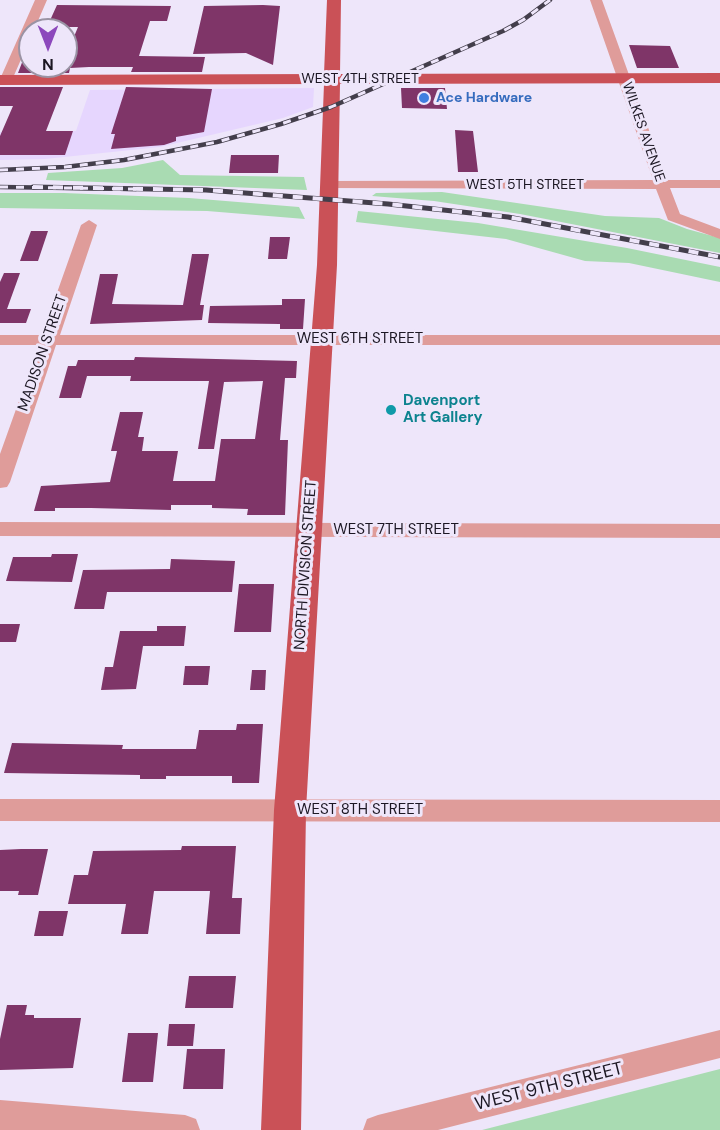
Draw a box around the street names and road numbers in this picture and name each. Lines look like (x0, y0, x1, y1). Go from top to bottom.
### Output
street label: WEST 4TH STREET (301, 71, 419, 87)
street label: WILKES AVENUE (618, 80, 668, 184)
street label: WEST 5TH STREET (466, 177, 584, 193)
street label: MADISON STREET (15, 292, 71, 414)
street label: WEST 6TH STREET (297, 330, 423, 348)
street label: NORTH DIVISION STREET (291, 479, 321, 651)
street label: WEST 7TH STREET (333, 521, 459, 539)
street label: WEST 8TH STREET (297, 801, 423, 819)
street label: WEST 9TH STREET (473, 1058, 625, 1116)

